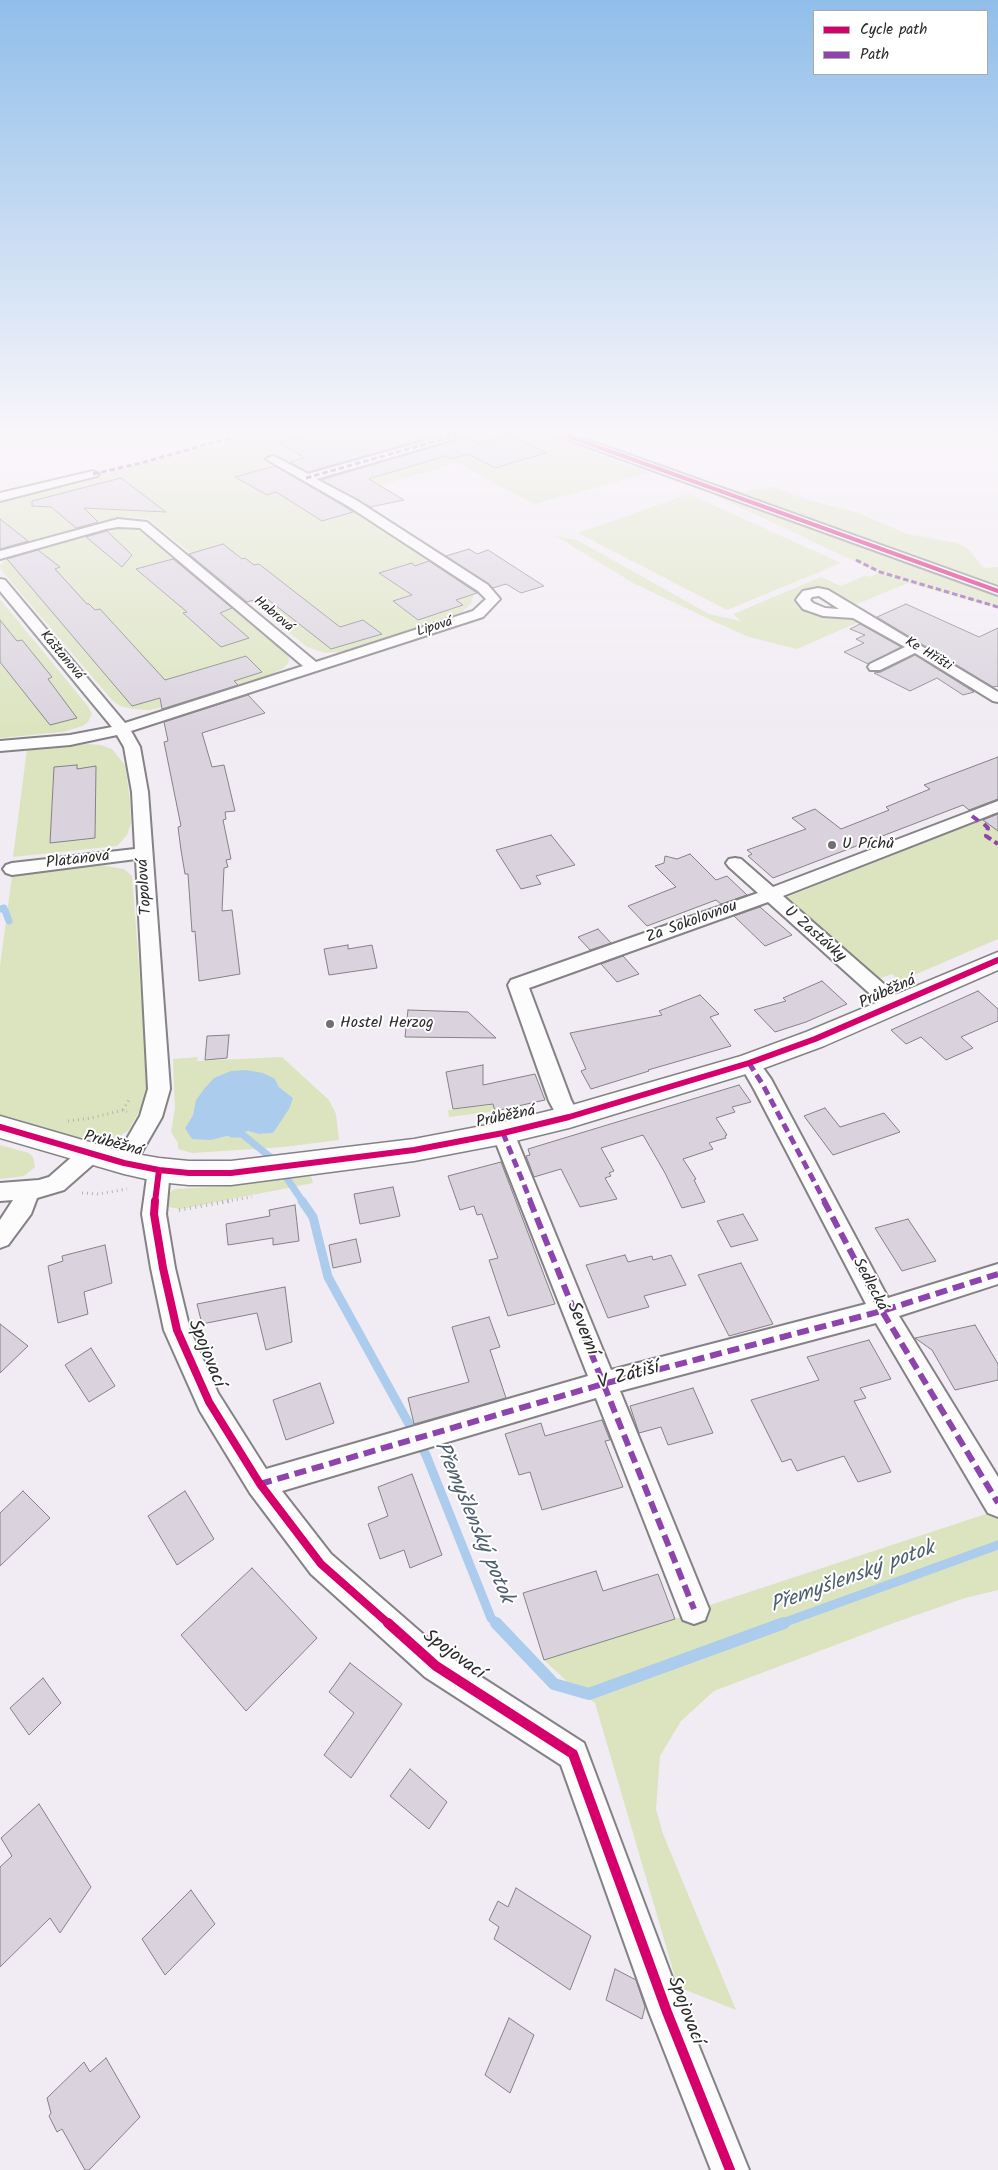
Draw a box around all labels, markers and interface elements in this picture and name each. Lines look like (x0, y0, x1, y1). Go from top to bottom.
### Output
legend (813, 10, 988, 75)
text: Cycle path (860, 18, 927, 42)
text: Path (860, 43, 889, 67)
street label: Habrová (250, 594, 296, 636)
street label: Lipová (415, 614, 455, 642)
street label: Kaštanová (36, 628, 86, 684)
street label: Ke Hřišti (901, 634, 955, 676)
place label: U Píchů (842, 835, 894, 855)
marker: U Píchů (826, 839, 838, 851)
street label: Platanová (45, 848, 111, 874)
street label: Topolová (134, 858, 158, 916)
street label: Za Sokolovnou (644, 898, 740, 948)
street label: U Zastávky (779, 903, 849, 967)
street label: Průběžná (857, 972, 919, 1014)
place label: Hostel Herzog (340, 1014, 434, 1034)
marker: Hostel Herzog (324, 1018, 336, 1030)
street label: Průběžná (475, 1102, 537, 1134)
street label: Průběžná (82, 1128, 144, 1162)
street label: Sedlecká (847, 1255, 891, 1315)
street label: Severní (560, 1299, 602, 1359)
street label: Spojovací (181, 1317, 229, 1391)
street label: V Zátiší (596, 1358, 662, 1396)
water label: Přemyšlenský potok (427, 1438, 517, 1608)
water label: Přemyšlenský potok (767, 1538, 939, 1620)
street label: Spojovací (418, 1626, 488, 1686)
street label: Spojovací (661, 1974, 707, 2048)

